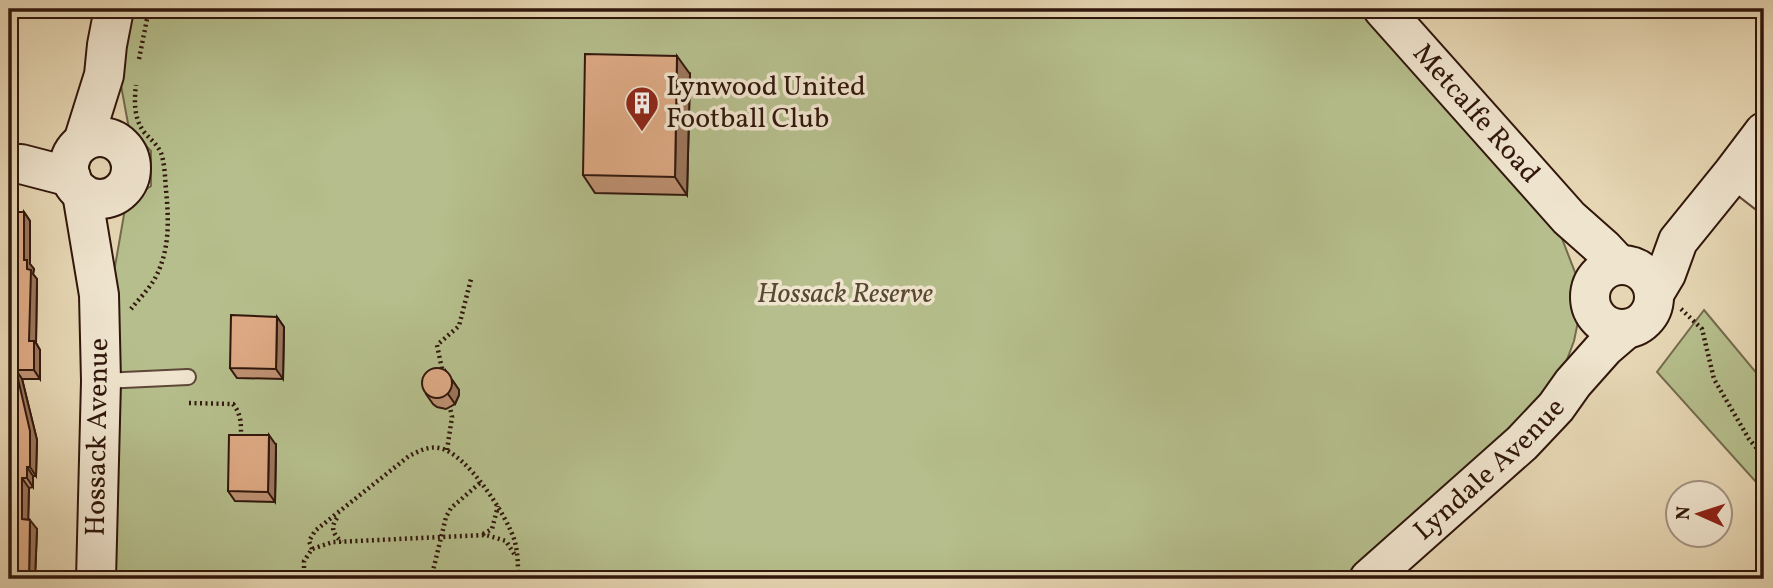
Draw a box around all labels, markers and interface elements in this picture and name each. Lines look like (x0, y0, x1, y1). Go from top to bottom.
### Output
street label: Metcalfe Road (1403, 35, 1549, 192)
place label: Lynwood United Football Club (666, 68, 866, 139)
building icon: Lynwood United Football Club (623, 84, 661, 133)
park label: Hossack Reserve (757, 275, 933, 314)
street label: Hossack Avenue (77, 338, 119, 536)
street label: Lyndale Avenue (1405, 389, 1574, 550)
north arrow (1664, 480, 1734, 550)
text: N (1671, 505, 1697, 521)

